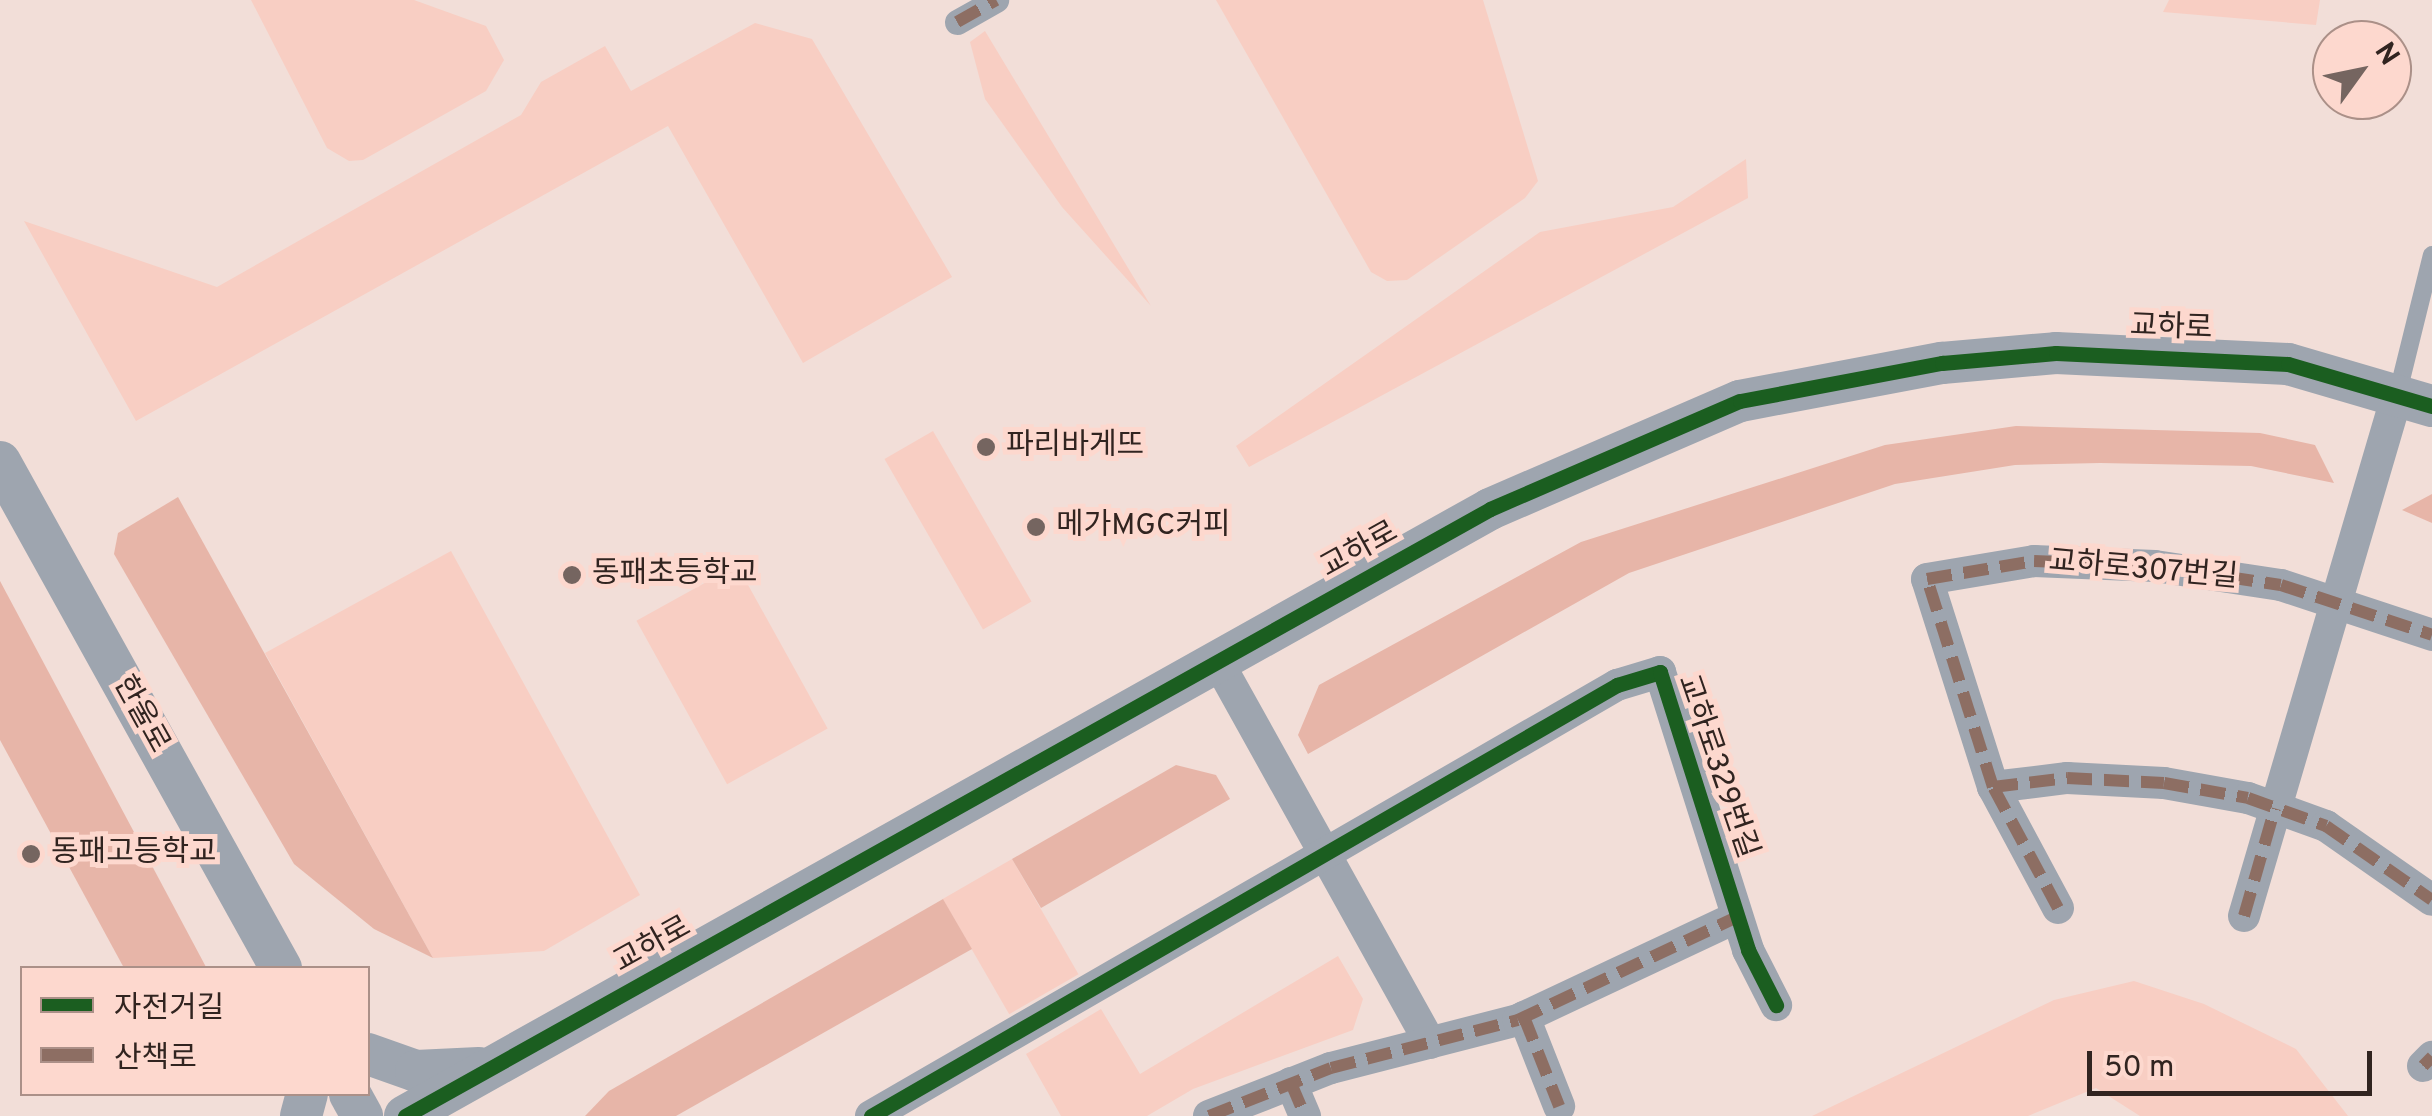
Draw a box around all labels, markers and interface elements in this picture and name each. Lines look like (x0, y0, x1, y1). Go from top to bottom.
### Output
north arrow (2312, 20, 2412, 120)
text: N (2365, 37, 2406, 73)
street label: 교하로 (2129, 310, 2213, 348)
place label: 파리바게뜨 (1006, 429, 1144, 465)
marker: 파리바게뜨 (975, 436, 997, 458)
place label: 메가MGC커피 (1056, 509, 1231, 545)
street label: 교하로 (1315, 515, 1405, 587)
marker: 메가MGC커피 (1025, 516, 1047, 538)
street label: 교하로307번길 (2047, 545, 2239, 597)
place label: 동패초등학교 (592, 557, 758, 593)
marker: 동패초등학교 (561, 564, 583, 586)
street label: 한울로 (104, 670, 176, 760)
street label: 교하로329번길 (1668, 670, 1764, 864)
place label: 동패고등학교 (51, 836, 217, 872)
marker: 동패고등학교 (20, 843, 42, 865)
street label: 교하로 (608, 910, 698, 982)
legend (20, 966, 370, 1096)
text: 자전거길 (114, 991, 224, 1028)
scale bar (2092, 1031, 2377, 1093)
text: 산책로 (114, 1041, 197, 1078)
text: 50 m (2104, 1050, 2174, 1087)

